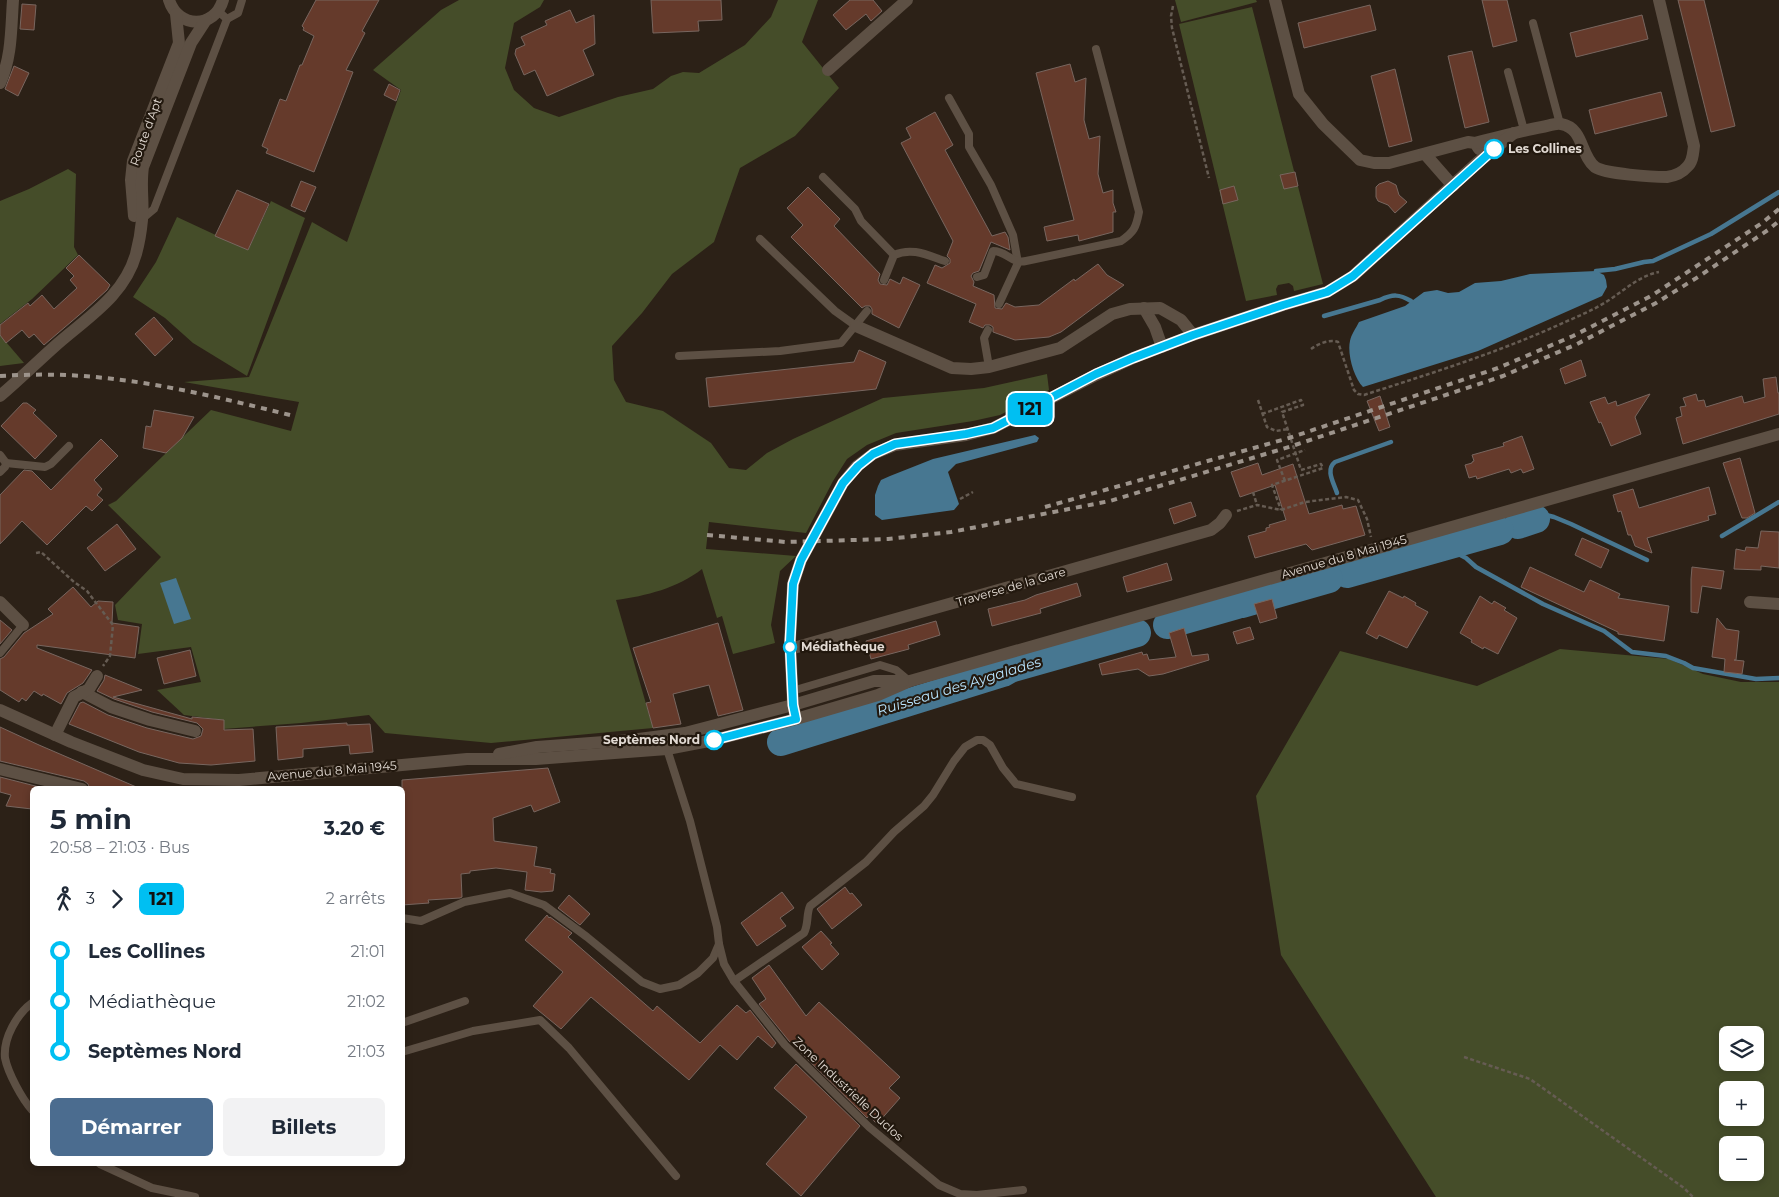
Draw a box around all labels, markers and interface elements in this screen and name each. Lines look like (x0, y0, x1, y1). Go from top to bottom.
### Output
street label: Route d'Apt (126, 96, 165, 168)
marker: Les Collines (1484, 139, 1504, 159)
place label: Les Collines (1508, 141, 1583, 156)
line badge: 121 (1001, 393, 1059, 425)
text: 121 (1018, 398, 1042, 420)
street label: Avenue du 8 Mai 1945 (1279, 531, 1409, 582)
street label: Traverse de la Gare (955, 564, 1067, 609)
place label: Médiathèque (801, 639, 885, 654)
marker: Médiathèque (783, 640, 797, 654)
water label: Ruisseau des Aygalades (875, 652, 1043, 720)
marker: Septèmes Nord (704, 730, 724, 750)
place label: Septèmes Nord (603, 732, 700, 747)
street label: Avenue du 8 Mai 1945 (267, 757, 397, 784)
text: 5 min (50, 802, 132, 836)
text: 3.20 € (324, 817, 385, 840)
text: 20:58 – 21:03 · Bus (50, 838, 189, 857)
icon: walk (50, 885, 78, 913)
icon: forward (103, 885, 131, 913)
text: 121 (149, 888, 174, 910)
text: 3 (86, 889, 95, 908)
text: 2 arrêts (326, 889, 385, 908)
text: Les Collines (88, 940, 205, 963)
text: 21:01 (350, 942, 385, 961)
text: Médiathèque (88, 990, 216, 1013)
text: 21:02 (347, 992, 385, 1011)
map controls (1719, 1026, 1764, 1181)
button: layers (1719, 1026, 1764, 1071)
street label: Zone Industrielle Duclos (790, 1033, 907, 1144)
text: Septèmes Nord (88, 1040, 242, 1063)
text: 21:03 (347, 1042, 385, 1061)
button: + (1719, 1081, 1764, 1126)
button: Démarrer (50, 1098, 213, 1156)
button: Billets (223, 1098, 385, 1156)
button: − (1719, 1136, 1764, 1181)

